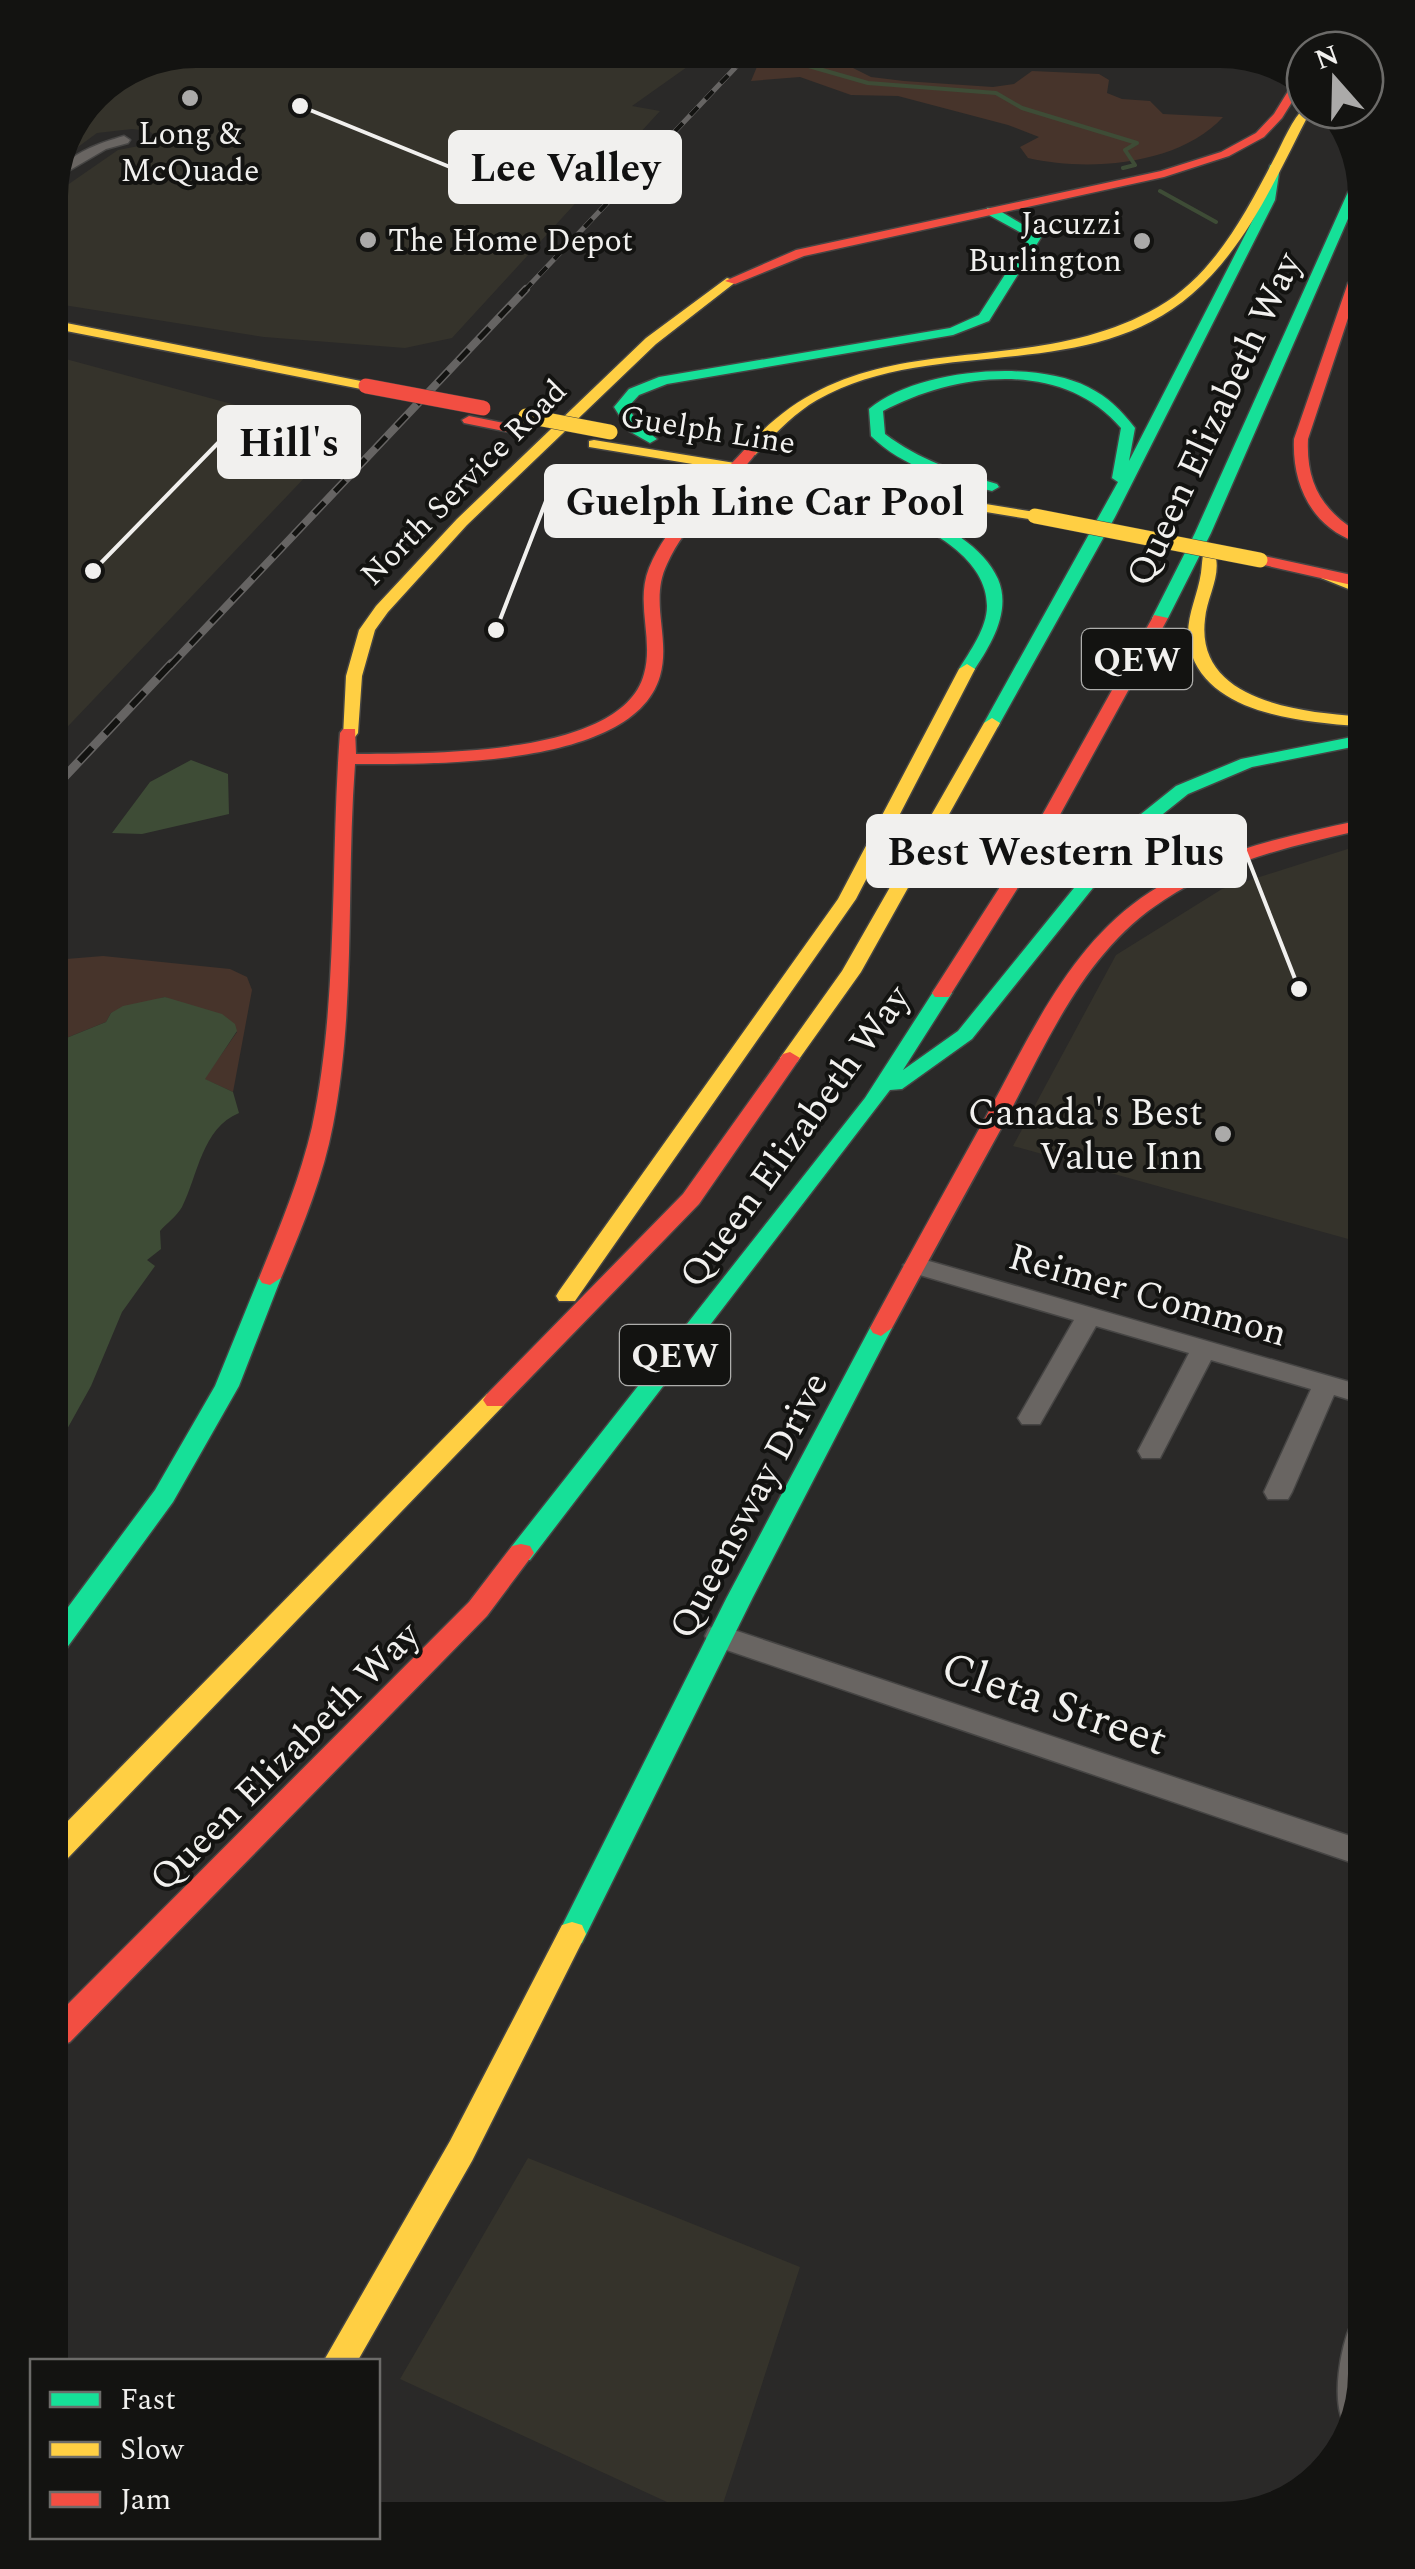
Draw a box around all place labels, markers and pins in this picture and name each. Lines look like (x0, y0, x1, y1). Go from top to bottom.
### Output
marker: Long & McQuade (179, 87, 201, 109)
place label: Long & McQuade (121, 110, 259, 196)
callout: Lee Valley (450, 132, 680, 202)
place label: Jacuzzi Burlington (968, 200, 1122, 286)
place label: The Home Depot (388, 217, 633, 266)
marker: The Home Depot (357, 229, 379, 251)
marker: Jacuzzi Burlington (1131, 230, 1153, 252)
callout: Hill's (219, 407, 359, 477)
callout: Guelph Line Car Pool (546, 466, 985, 536)
callout: Best Western Plus (868, 816, 1245, 886)
place label: Canada's Best Value Inn (968, 1085, 1203, 1187)
marker: Canada's Best Value Inn (1212, 1123, 1234, 1145)

